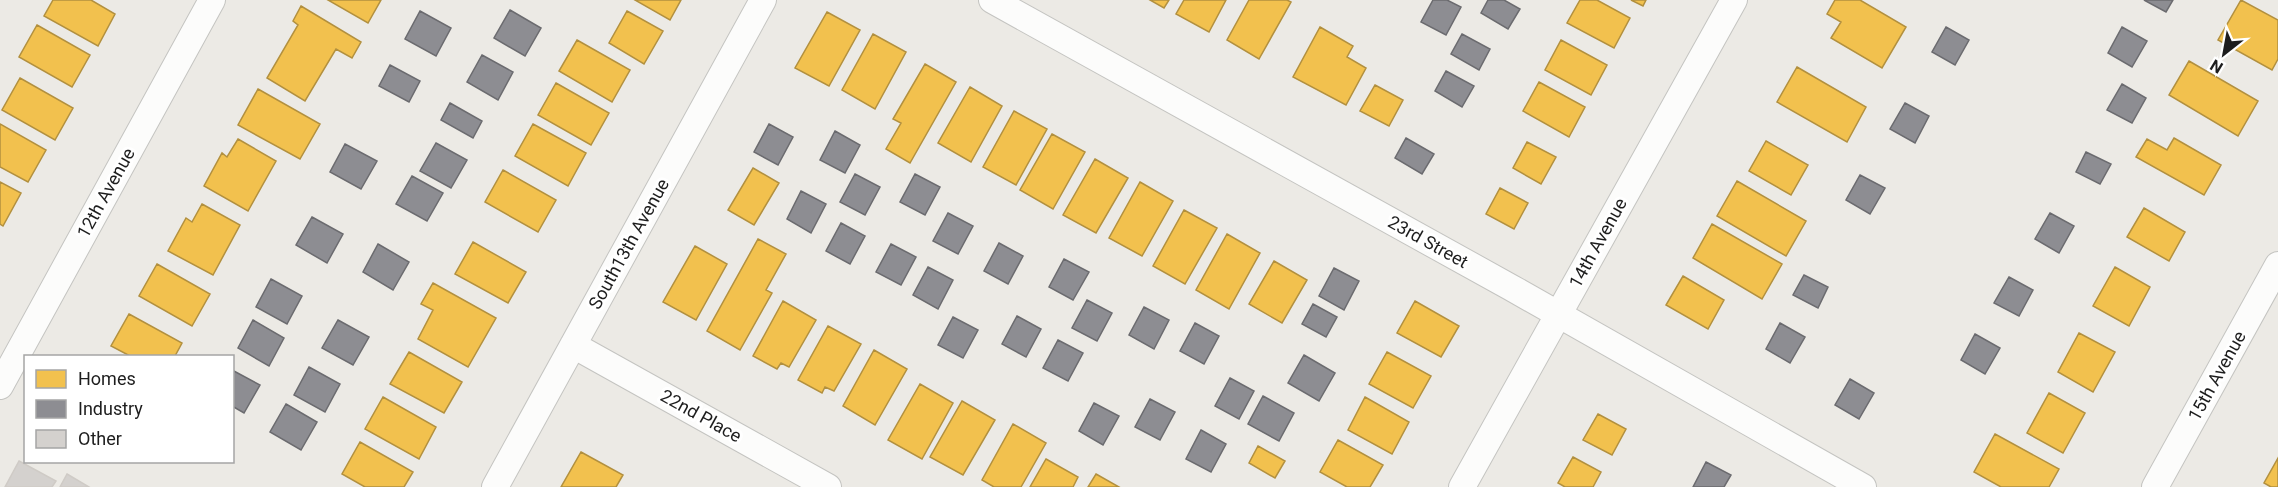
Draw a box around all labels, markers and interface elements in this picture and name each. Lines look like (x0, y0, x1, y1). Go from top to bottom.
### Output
north arrow (2194, 24, 2254, 84)
text: N (2207, 55, 2226, 77)
street label: 12th Avenue (72, 144, 139, 241)
street label: South13th Avenue (584, 175, 673, 313)
street label: 14th Avenue (1564, 194, 1631, 291)
street label: 23rd Street (1385, 211, 1472, 272)
street label: 15th Avenue (2183, 327, 2250, 424)
legend (24, 355, 234, 463)
text: Homes (78, 368, 136, 389)
street label: 22nd Place (657, 385, 745, 446)
text: Industry (78, 398, 143, 419)
text: Other (78, 428, 122, 449)

